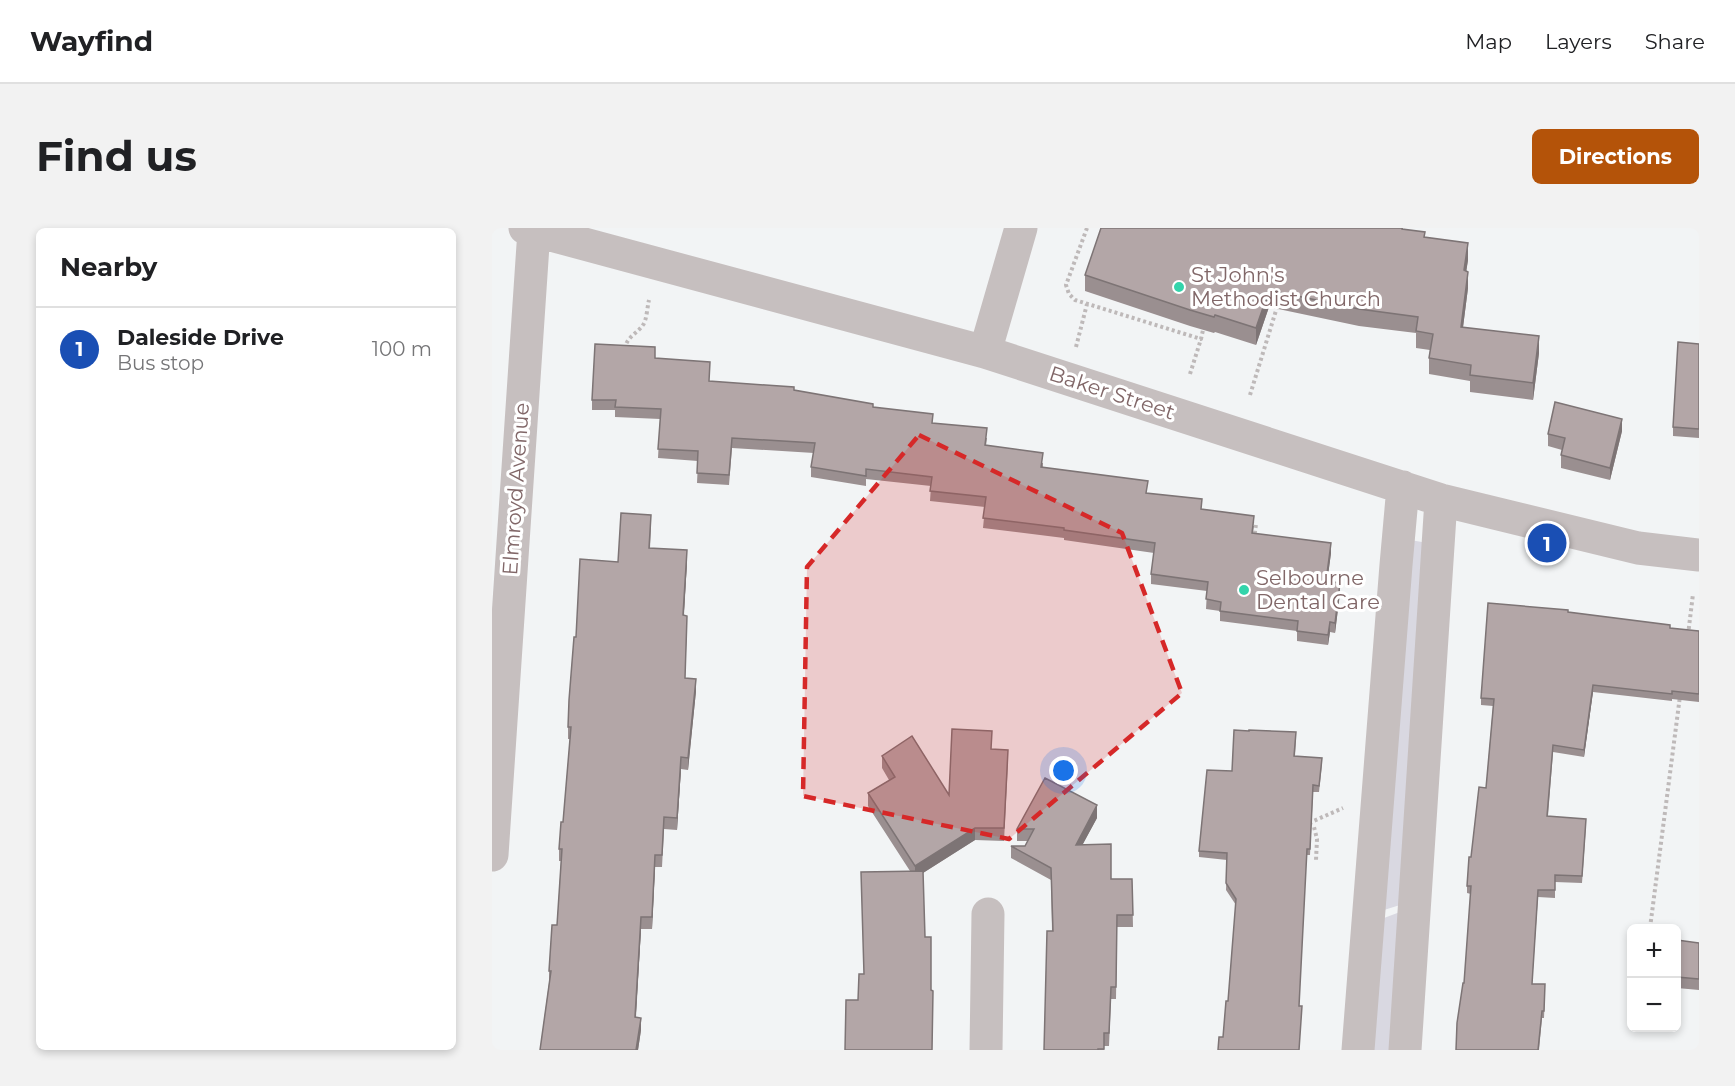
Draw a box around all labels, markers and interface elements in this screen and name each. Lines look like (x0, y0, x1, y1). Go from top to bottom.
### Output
text: Wayfind (30, 24, 153, 58)
text: Map (1465, 29, 1512, 54)
text: Layers (1545, 29, 1612, 54)
text: Share (1645, 29, 1705, 54)
button: Directions (1532, 129, 1699, 184)
text: Find us (36, 130, 197, 182)
text: Nearby (60, 251, 157, 283)
place label: St John's Methodist Church (1191, 262, 1381, 311)
marker: St John's Methodist Church (1172, 280, 1186, 294)
text: Daleside Drive (117, 324, 284, 351)
text: 1 (76, 337, 83, 361)
text: 100 m (372, 337, 432, 361)
text: Bus stop (117, 351, 204, 375)
street label: Baker Street (1046, 360, 1178, 425)
street label: Elmroyd Avenue (497, 402, 534, 576)
pin: 1 (1528, 520, 1566, 566)
place label: Selbourne Dental Care (1256, 565, 1380, 614)
marker: Selbourne Dental Care (1237, 583, 1251, 597)
your location (1049, 756, 1078, 785)
map controls (1627, 924, 1681, 1032)
button: + (1627, 924, 1681, 978)
button: − (1627, 978, 1681, 1032)

